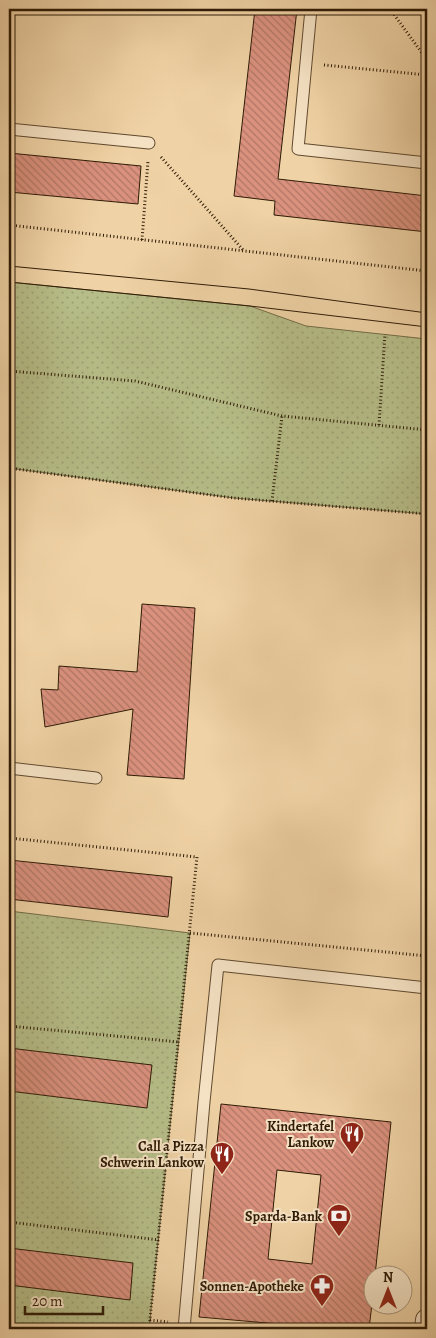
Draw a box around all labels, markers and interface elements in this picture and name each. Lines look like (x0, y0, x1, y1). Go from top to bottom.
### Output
place label: Kindertafel Lankow (267, 1117, 335, 1152)
restaurant icon: Kindertafel Lankow (339, 1121, 365, 1155)
place label: Call a Pizza Schwerin Lankow (100, 1137, 205, 1172)
restaurant icon: Call a Pizza Schwerin Lankow (209, 1141, 235, 1175)
bank icon: Sparda-Bank (326, 1203, 352, 1237)
place label: Sparda-Bank (245, 1207, 323, 1226)
north arrow (364, 1266, 414, 1316)
text: N (383, 1268, 393, 1287)
pharmacy icon: Sonnen-Apotheke (309, 1273, 335, 1307)
place label: Sonnen-Apotheke (200, 1277, 305, 1296)
scale bar (25, 1283, 102, 1315)
text: 20 m (32, 1291, 63, 1311)

